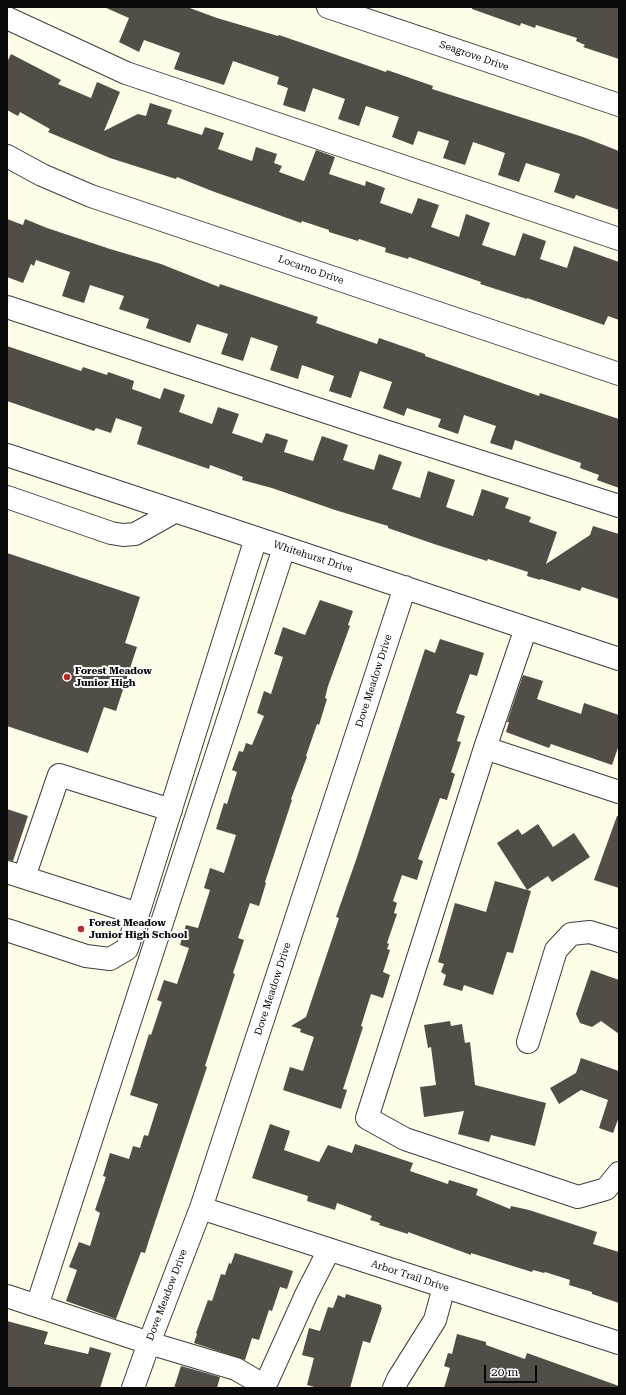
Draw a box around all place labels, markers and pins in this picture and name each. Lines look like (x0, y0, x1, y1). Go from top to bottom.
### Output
place label: Forest Meadow Junior High (75, 665, 152, 688)
marker: Forest Meadow Junior High (62, 672, 72, 682)
place label: Forest Meadow Junior High School (89, 917, 187, 940)
marker: Forest Meadow Junior High School (76, 924, 86, 934)

